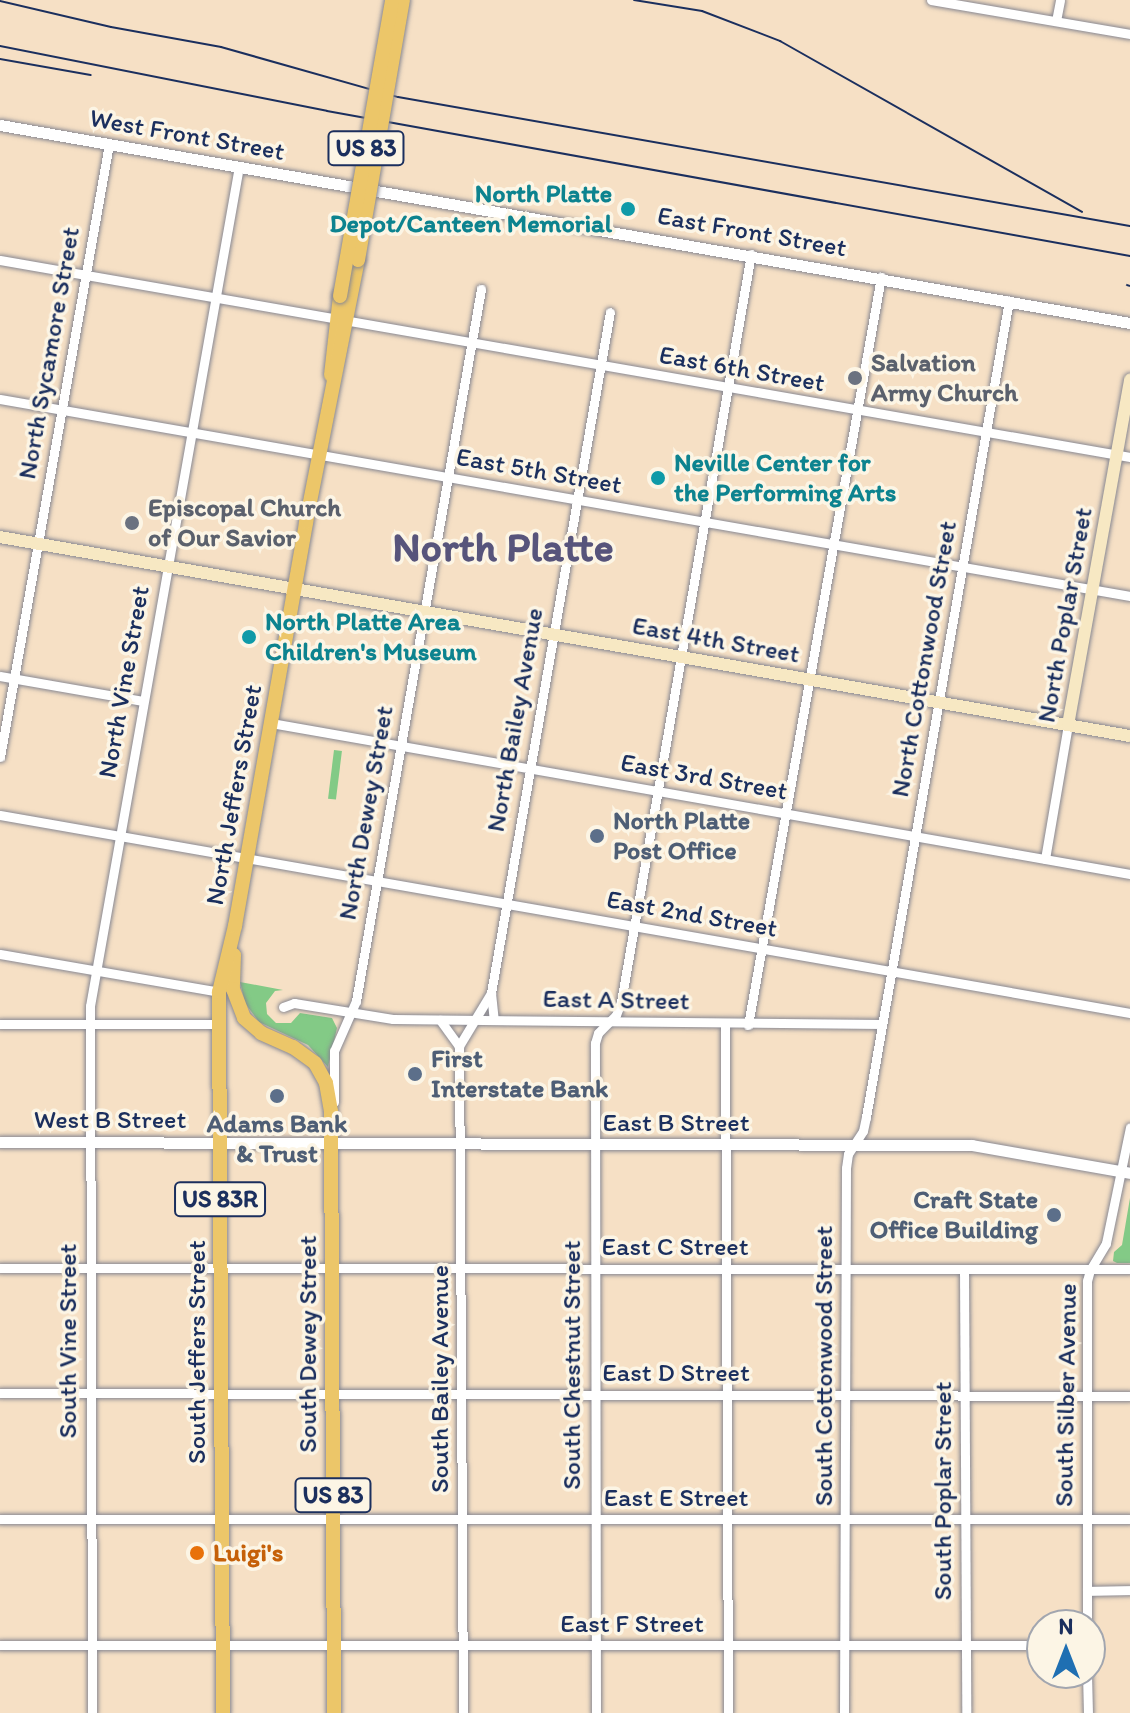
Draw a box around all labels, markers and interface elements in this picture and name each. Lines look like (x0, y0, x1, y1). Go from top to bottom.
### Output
street label: West Front Street (88, 103, 286, 167)
road number: US 83 (326, 128, 406, 168)
place label: North Platte Depot/Canteen Memorial (329, 178, 612, 240)
marker: North Platte Depot/Canteen Memorial (619, 200, 637, 218)
street label: East Front Street (656, 200, 848, 264)
street label: North Sycamore Street (11, 225, 87, 481)
street label: East 6th Street (657, 339, 827, 399)
place label: Salvation Army Church (871, 347, 1018, 408)
marker: Salvation Army Church (846, 369, 864, 387)
street label: East 5th Street (454, 441, 624, 501)
place label: Neville Center for the Performing Arts (674, 447, 895, 508)
marker: Neville Center for the Performing Arts (649, 469, 667, 487)
place label: Episcopal Church of Our Savior (148, 492, 341, 554)
street label: North Poplar Street (1031, 506, 1099, 724)
marker: Episcopal Church of Our Savior (123, 514, 141, 532)
street label: North Cottonwood Street (884, 518, 964, 800)
district label: North Platte (392, 522, 614, 572)
street label: North Vine Street (92, 584, 156, 780)
place label: North Platte Area Children's Museum (265, 606, 477, 668)
street label: North Bailey Avenue (480, 606, 550, 834)
street label: East 4th Street (630, 610, 802, 670)
marker: North Platte Area Children's Museum (240, 628, 258, 646)
street label: North Jeffers Street (199, 682, 269, 908)
street label: North Dewey Street (332, 703, 400, 923)
street label: East 3rd Street (619, 747, 789, 807)
place label: North Platte Post Office (613, 805, 750, 866)
marker: North Platte Post Office (588, 827, 606, 845)
street label: East 2nd Street (605, 884, 779, 944)
street label: East A Street (543, 983, 689, 1017)
place label: First Interstate Bank (431, 1043, 608, 1104)
marker: First Interstate Bank (406, 1065, 424, 1083)
marker: Adams Bank & Trust (268, 1087, 286, 1105)
street label: West B Street (34, 1104, 186, 1136)
street label: East B Street (603, 1107, 749, 1139)
place label: Adams Bank & Trust (206, 1108, 348, 1170)
road number: US 83R (174, 1179, 266, 1219)
place label: Craft State Office Building (869, 1184, 1038, 1246)
marker: Craft State Office Building (1045, 1206, 1063, 1224)
street label: South Cottonwood Street (808, 1226, 840, 1506)
street label: East C Street (602, 1231, 748, 1263)
street label: South Dewey Street (292, 1235, 324, 1453)
street label: South Jeffers Street (181, 1240, 213, 1464)
street label: South Chestnut Street (556, 1241, 588, 1489)
street label: South Vine Street (52, 1244, 84, 1438)
street label: South Bailey Avenue (424, 1265, 456, 1493)
street label: South Silber Avenue (1048, 1283, 1084, 1507)
street label: East D Street (603, 1357, 749, 1389)
street label: South Poplar Street (927, 1382, 959, 1600)
road number: US 83 (293, 1475, 373, 1515)
street label: East E Street (604, 1482, 748, 1514)
place label: Luigi's (213, 1537, 283, 1569)
marker: Luigi's (188, 1544, 206, 1562)
street label: East F Street (561, 1608, 703, 1640)
north arrow (1026, 1609, 1106, 1689)
text: N (1059, 1613, 1073, 1640)

